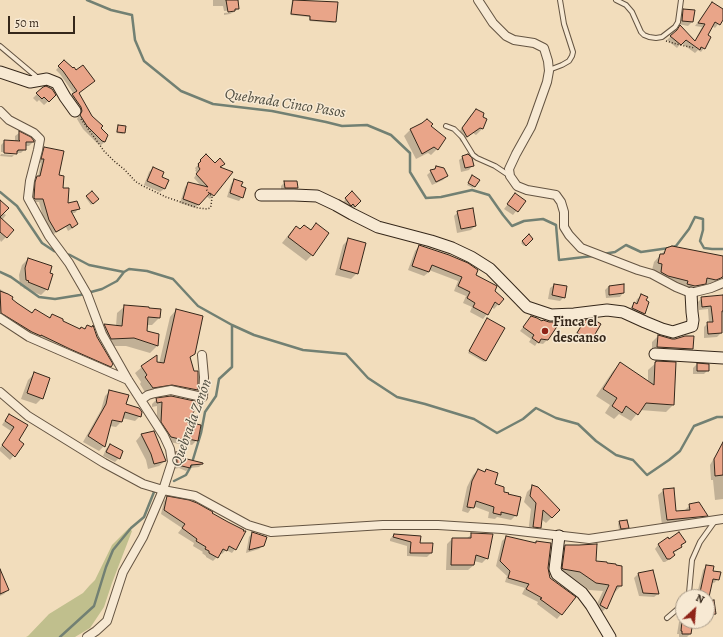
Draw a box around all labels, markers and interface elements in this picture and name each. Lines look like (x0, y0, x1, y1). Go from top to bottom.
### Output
scale bar (10, 8, 77, 34)
text: 50 m (15, 15, 39, 31)
water label: Quebrada Cinco Pasos (223, 86, 347, 122)
place label: Finca el descanso (553, 315, 606, 348)
marker: Finca el descanso (540, 326, 550, 336)
water label: Quebrada Zenón (168, 377, 216, 469)
north arrow (675, 589, 715, 629)
text: N (693, 590, 707, 607)

